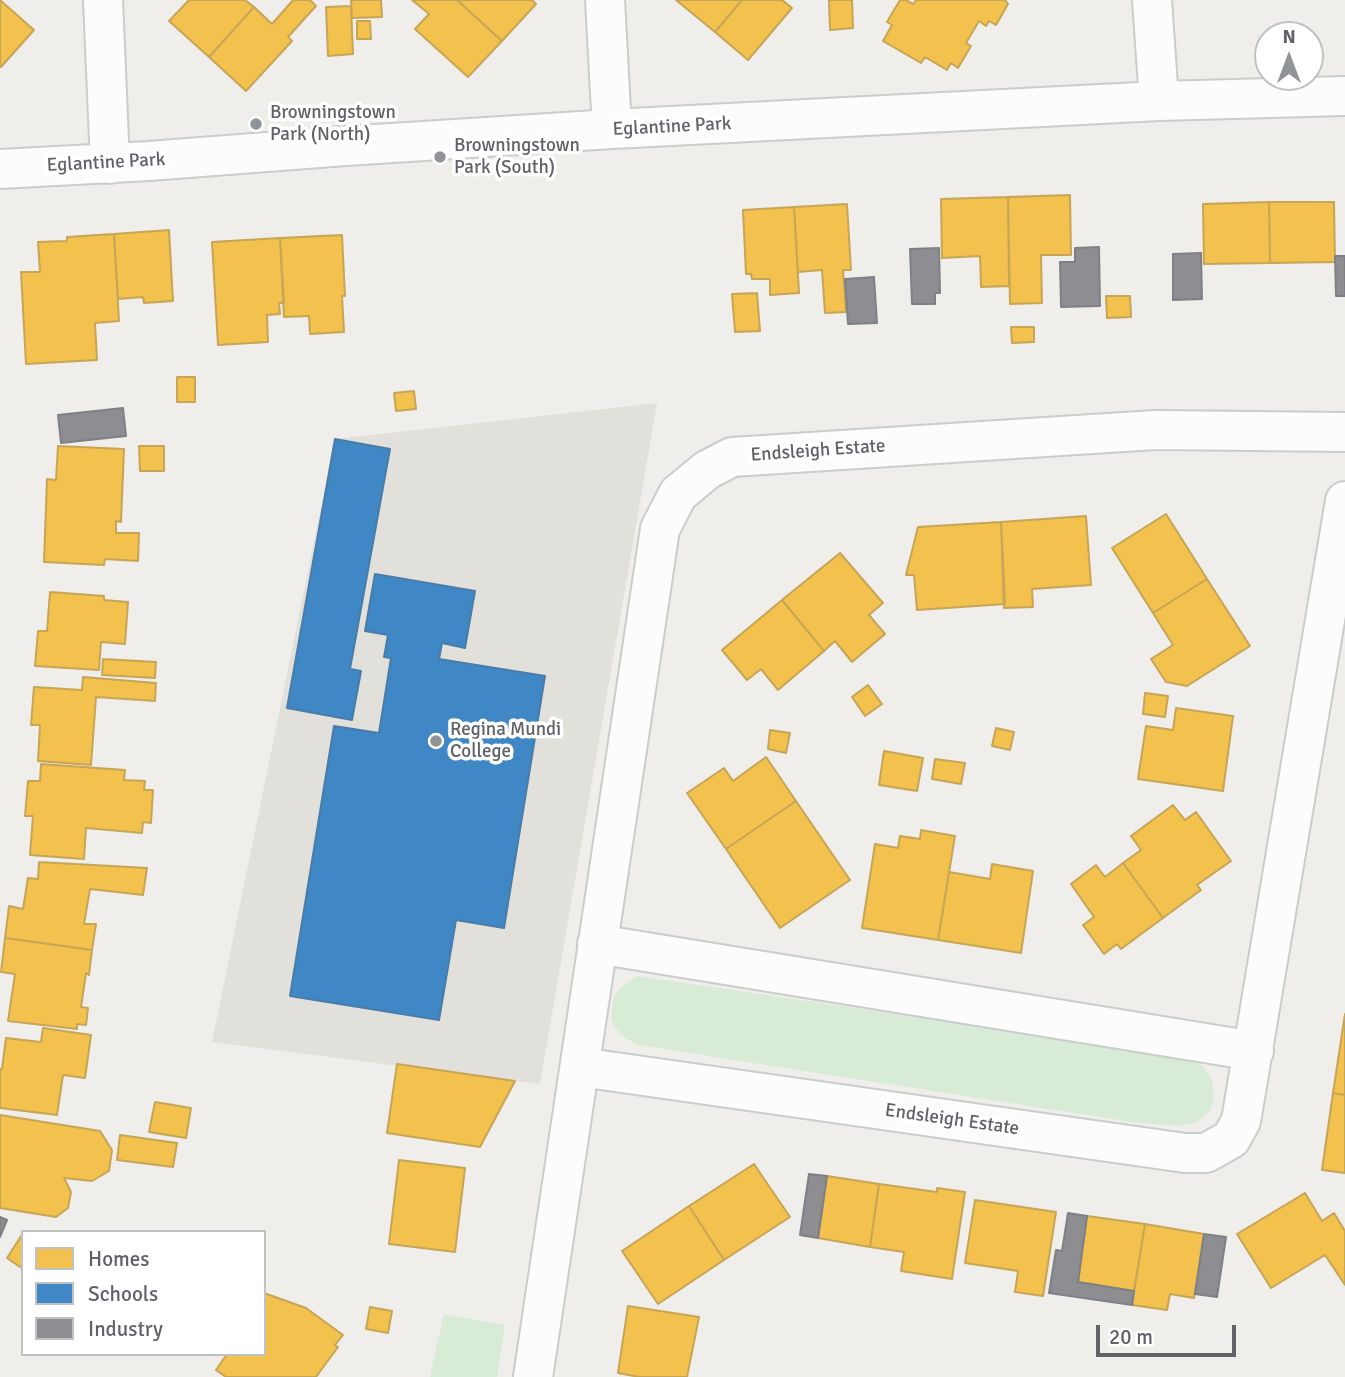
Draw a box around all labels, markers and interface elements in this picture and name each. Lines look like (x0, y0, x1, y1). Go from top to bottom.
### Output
north arrow (1254, 21, 1324, 91)
text: N (1282, 25, 1296, 49)
place label: Browningstown Park (North) (270, 102, 396, 146)
street label: Eglantine Park (612, 113, 732, 141)
marker: Browningstown Park (North) (248, 116, 264, 132)
place label: Browningstown Park (South) (454, 135, 580, 179)
street label: Eglantine Park (46, 149, 166, 177)
marker: Browningstown Park (South) (432, 149, 448, 165)
street label: Endsleigh Estate (750, 435, 886, 467)
place label: Regina Mundi College (450, 719, 561, 763)
marker: Regina Mundi College (428, 733, 444, 749)
street label: Endsleigh Estate (883, 1099, 1021, 1141)
legend (21, 1230, 266, 1356)
text: Homes (88, 1246, 150, 1272)
text: Schools (88, 1281, 158, 1307)
scale bar (1100, 1310, 1240, 1354)
text: Industry (88, 1316, 163, 1342)
text: 20 m (1109, 1324, 1153, 1350)

